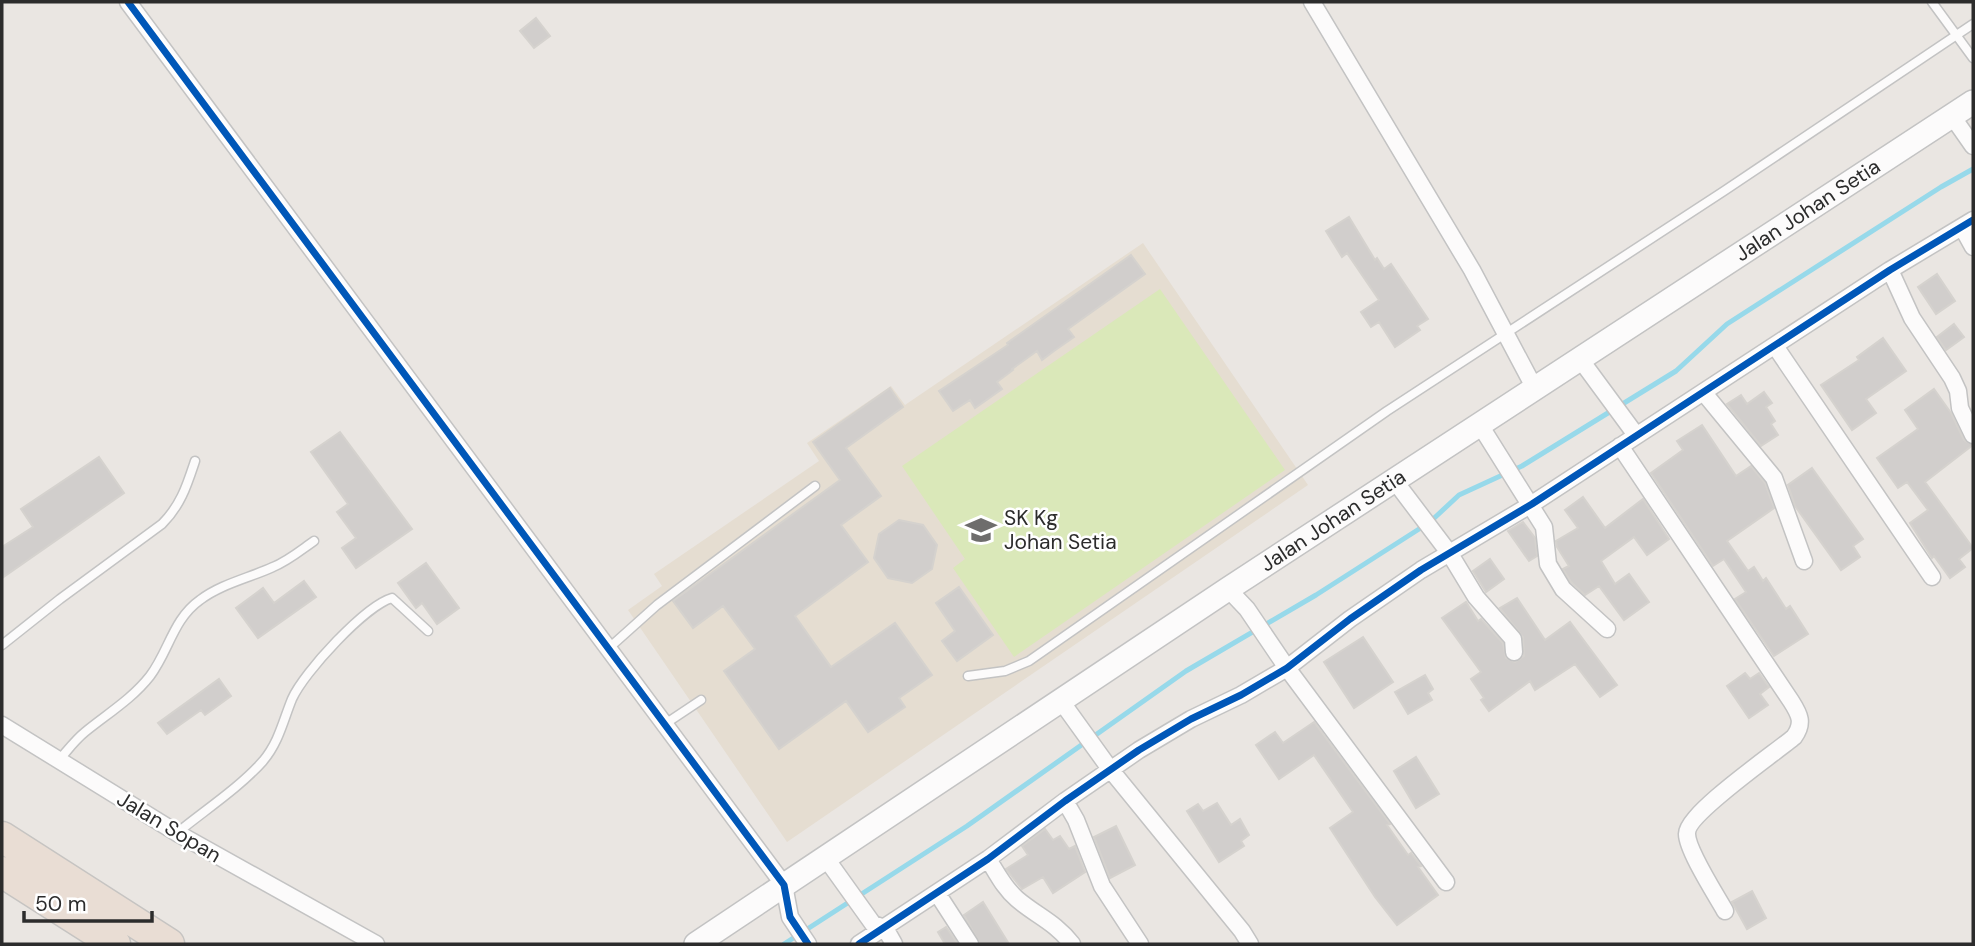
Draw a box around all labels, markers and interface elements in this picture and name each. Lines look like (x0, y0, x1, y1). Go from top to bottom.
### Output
street label: Jalan Johan Setia (1729, 152, 1886, 268)
street label: Jalan Johan Setia (1255, 463, 1411, 578)
place label: SK Kg Johan Setia (1004, 504, 1117, 556)
school or university icon: SK Kg Johan Setia (964, 513, 998, 547)
street label: Jalan Sopan (112, 785, 226, 869)
scale bar (24, 880, 152, 924)
text: 50 m (35, 890, 86, 918)

